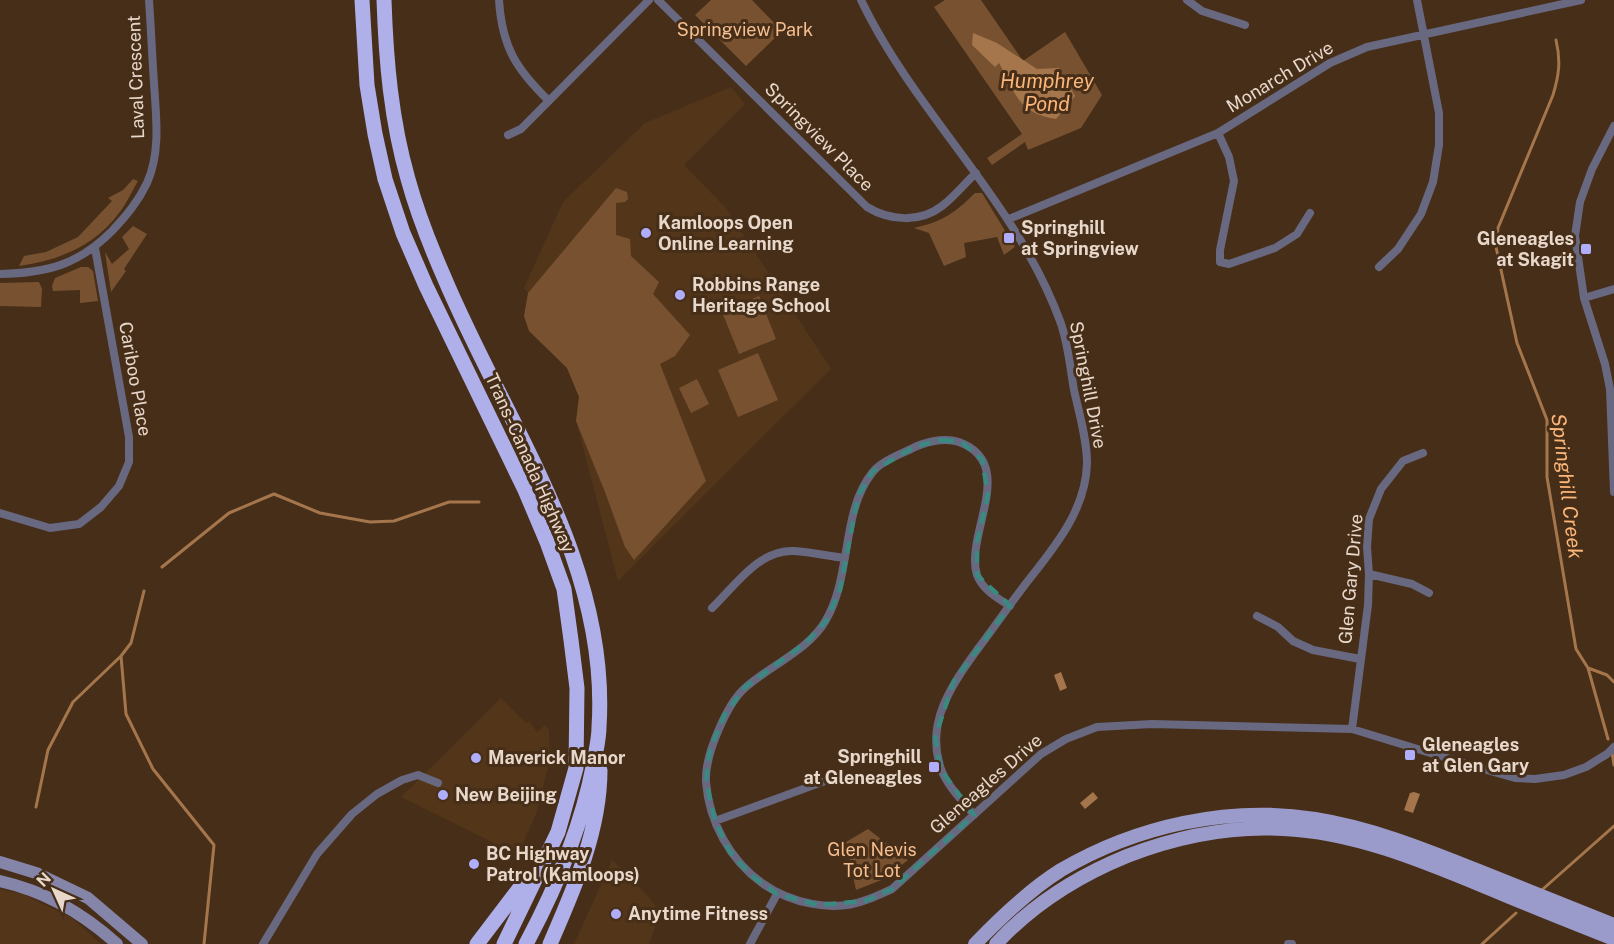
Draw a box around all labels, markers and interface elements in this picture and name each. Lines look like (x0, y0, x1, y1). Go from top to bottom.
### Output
street label: Laval Crescent (123, 15, 148, 139)
park label: Springview Park (677, 19, 813, 40)
street label: Monarch Drive (1223, 36, 1337, 117)
water label: Humphrey Pond (1000, 69, 1095, 116)
street label: Springview Place (761, 78, 878, 195)
place label: Kamloops Open Online Learning (658, 212, 794, 254)
place label: Springhill at Springview (1021, 217, 1139, 259)
marker: Kamloops Open Online Learning (639, 226, 653, 240)
place label: Gleneagles at Skagit (1477, 228, 1574, 270)
marker: Springhill at Springview (1002, 231, 1016, 245)
marker: Gleneagles at Skagit (1579, 242, 1593, 256)
place label: Robbins Range Heritage School (692, 274, 831, 316)
marker: Robbins Range Heritage School (673, 288, 687, 302)
street label: Cariboo Place (115, 320, 156, 438)
street label: Springhill Drive (1066, 320, 1111, 450)
street label: Trans-Canada Highway (481, 370, 580, 556)
water label: Springhill Creek (1546, 412, 1588, 560)
street label: Glen Gary Drive (1334, 513, 1367, 645)
street label: Gleneagles Drive (925, 729, 1046, 838)
place label: Gleneagles at Glen Gary (1422, 734, 1529, 776)
place label: Springhill at Gleneagles (803, 746, 922, 788)
place label: Maverick Manor (488, 747, 626, 768)
marker: Gleneagles at Glen Gary (1403, 748, 1417, 762)
marker: Maverick Manor (469, 751, 483, 765)
marker: Springhill at Gleneagles (927, 760, 941, 774)
place label: New Beijing (455, 784, 557, 805)
marker: New Beijing (436, 788, 450, 802)
park label: Glen Nevis Tot Lot (827, 839, 917, 881)
place label: BC Highway Patrol (Kamloops) (486, 843, 640, 885)
marker: BC Highway Patrol (Kamloops) (467, 857, 481, 871)
north arrow (24, 860, 84, 920)
text: N (33, 869, 55, 891)
place label: Anytime Fitness (628, 903, 768, 924)
marker: Anytime Fitness (609, 907, 623, 921)

